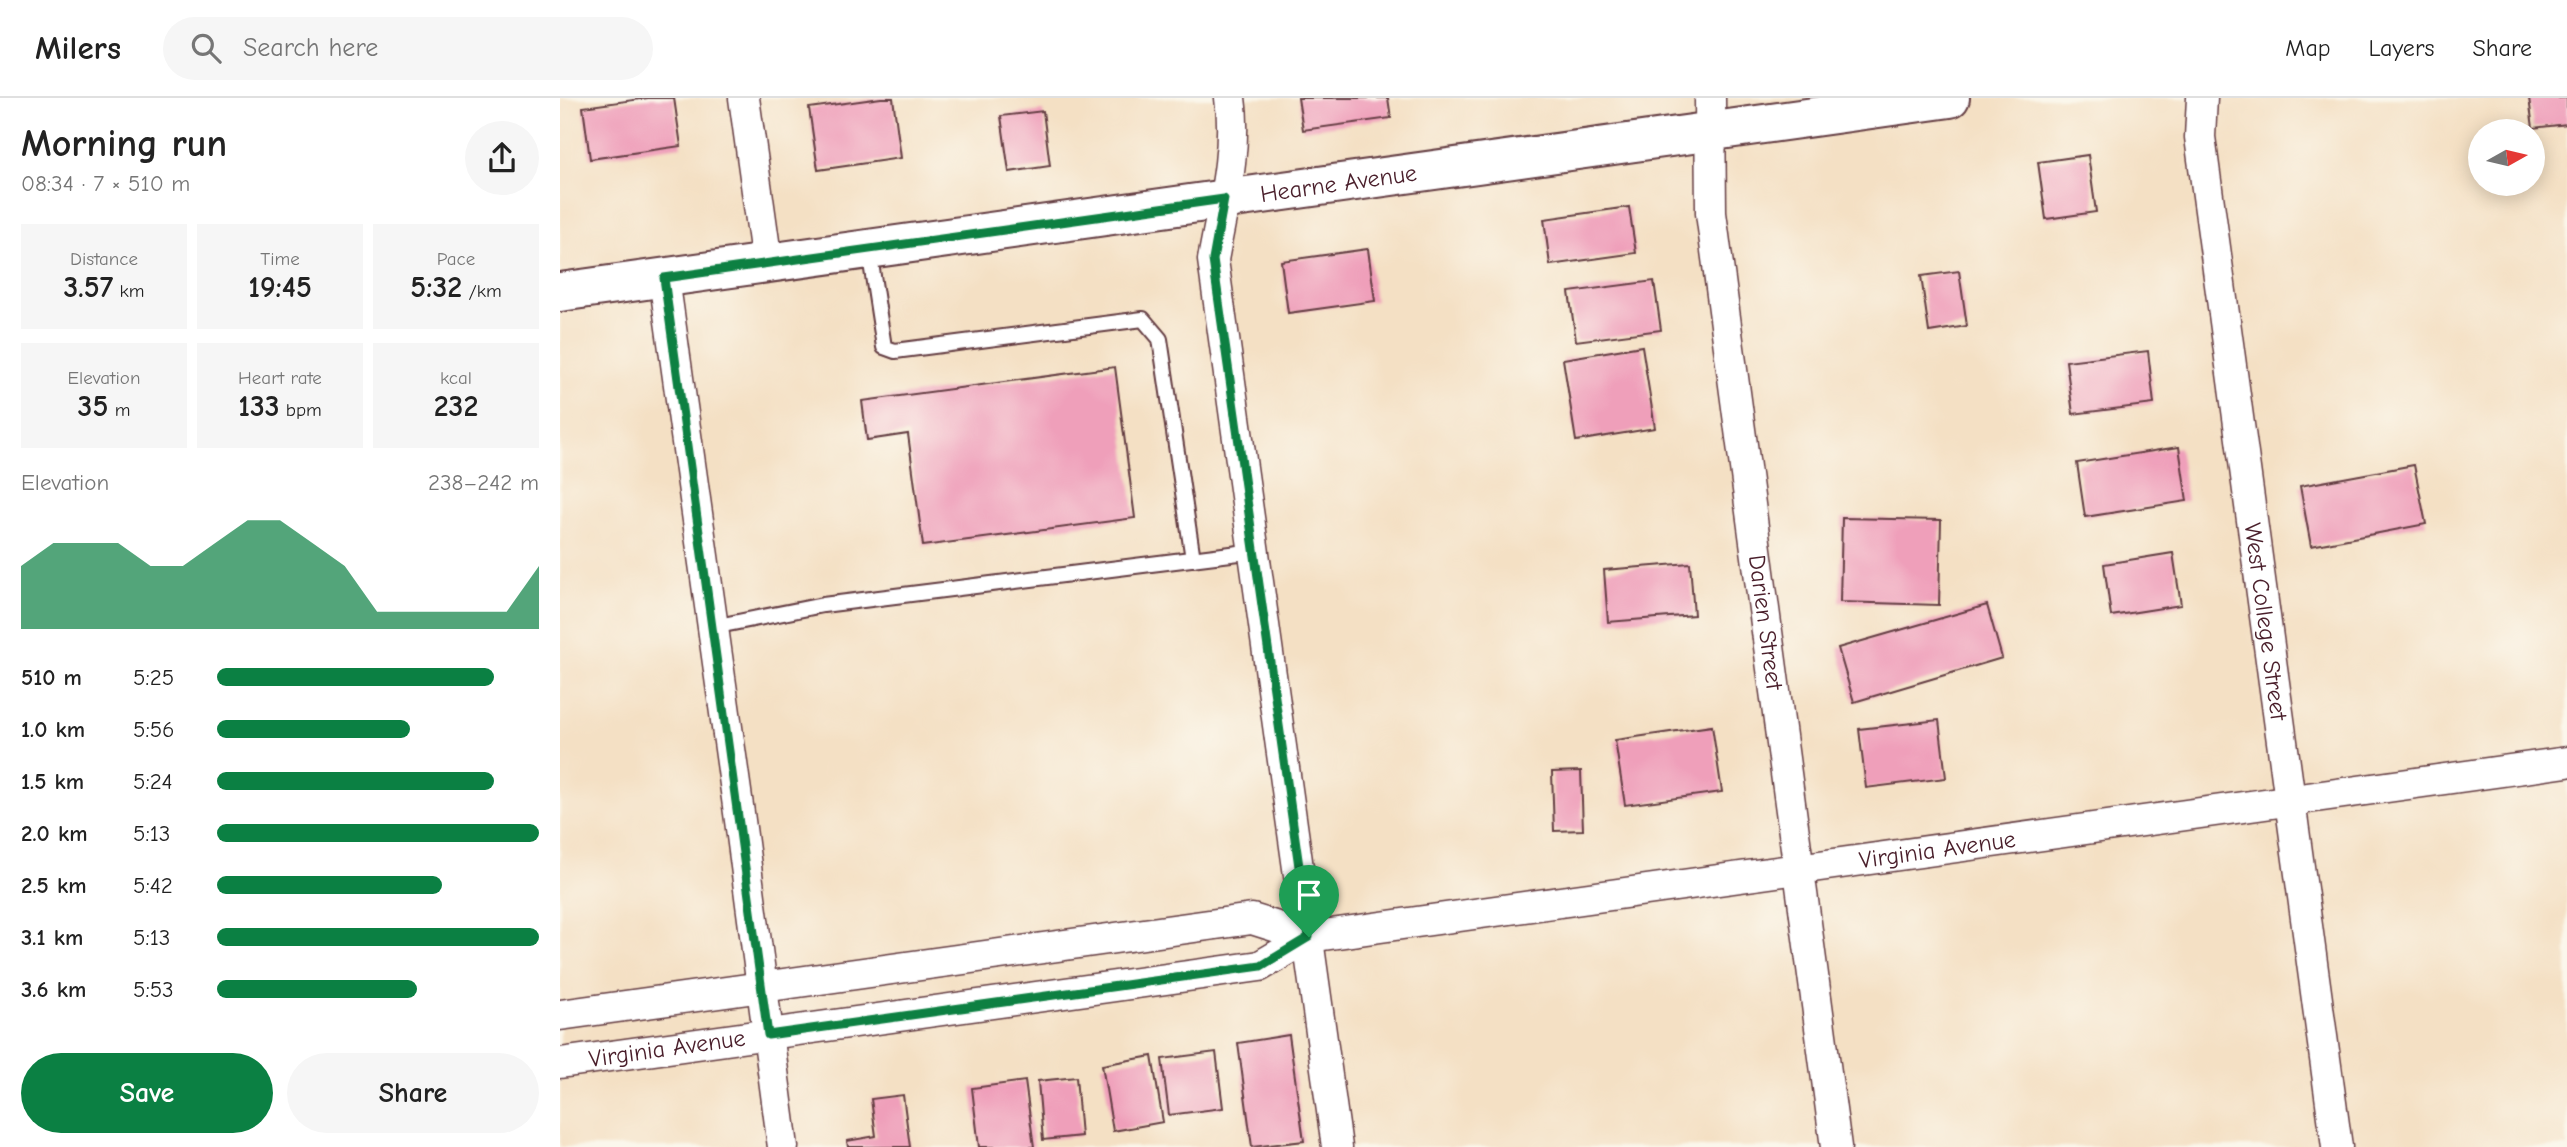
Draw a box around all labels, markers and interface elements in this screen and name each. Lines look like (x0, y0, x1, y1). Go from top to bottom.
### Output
search box (163, 17, 653, 80)
text: Milers (35, 29, 121, 67)
icon: search (187, 29, 225, 67)
text: Search here (243, 33, 378, 63)
text: Map (2285, 34, 2331, 62)
text: Layers (2369, 34, 2434, 62)
text: Share (2472, 34, 2532, 62)
north arrow (2468, 119, 2544, 196)
map controls (2468, 119, 2545, 196)
button: share (465, 121, 539, 195)
text: Morning run (21, 122, 227, 166)
street label: Hearne Avenue (1258, 159, 1419, 208)
text: 08:34 · 7 × 510 m (21, 170, 190, 197)
text: Distance (70, 248, 138, 270)
text: Time (260, 248, 300, 270)
text: Pace (437, 248, 475, 270)
text: 3.57 (64, 270, 113, 305)
text: 19:45 (248, 270, 312, 305)
text: 5:32 (410, 270, 462, 305)
text: km (113, 280, 144, 302)
text: /km (462, 280, 502, 302)
text: Elevation (68, 367, 140, 389)
text: Heart rate (238, 367, 322, 389)
text: kcal (440, 367, 472, 389)
text: 35 (78, 389, 108, 424)
text: 133 (238, 389, 280, 424)
text: 232 (434, 389, 478, 424)
text: m (108, 399, 130, 421)
text: bpm (280, 399, 322, 421)
text: Elevation (21, 469, 109, 496)
text: 238–242 m (428, 469, 539, 496)
street label: West College Street (2238, 521, 2293, 723)
street label: Darien Street (1743, 553, 1789, 693)
text: 510 m (21, 664, 82, 691)
text: 5:25 (133, 664, 174, 691)
text: 1.0 km (21, 716, 85, 743)
text: 5:56 (133, 716, 175, 743)
text: 1.5 km (21, 768, 84, 795)
text: 5:24 (133, 768, 173, 795)
text: 2.0 km (21, 820, 87, 847)
text: 5:13 (133, 820, 170, 847)
street label: Virginia Avenue (1857, 825, 2017, 874)
pin (1279, 865, 1339, 937)
text: 2.5 km (21, 872, 87, 899)
text: 5:42 (133, 872, 173, 899)
icon: arrive (1290, 876, 1328, 914)
text: 3.1 km (21, 924, 83, 951)
text: 5:13 (133, 924, 170, 951)
text: 3.6 km (21, 976, 86, 1003)
text: 5:53 (133, 976, 174, 1003)
street label: Virginia Avenue (587, 1023, 747, 1073)
button: Save (21, 1053, 273, 1133)
button: Share (287, 1053, 539, 1133)

